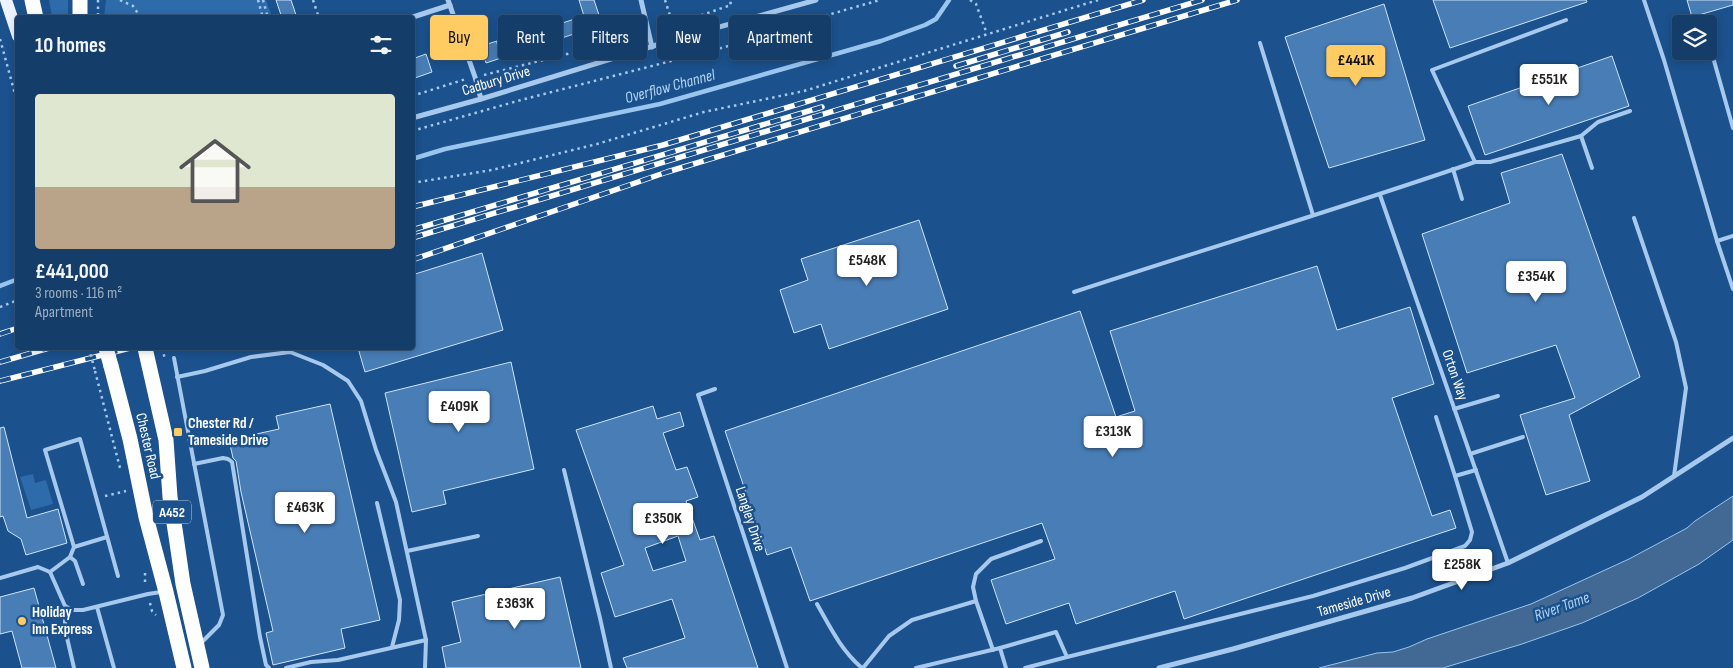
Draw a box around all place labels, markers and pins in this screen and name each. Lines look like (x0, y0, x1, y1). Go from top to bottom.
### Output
pin: £441K (1321, 44, 1391, 87)
pin: £551K (1514, 64, 1584, 106)
pin: £548K (832, 244, 902, 287)
pin: £354K (1501, 260, 1571, 303)
pin: £409K (424, 390, 494, 433)
place label: Chester Rd / Tameside Drive (188, 414, 268, 450)
pin: £313K (1078, 416, 1148, 458)
marker: Chester Rd / Tameside Drive (172, 426, 184, 438)
pin: £463K (270, 492, 340, 534)
pin: £350K (628, 502, 698, 545)
pin: £258K (1427, 548, 1497, 591)
pin: £363K (480, 588, 550, 630)
place label: Holiday Inn Express (32, 603, 93, 639)
marker: Holiday Inn Express (16, 615, 28, 627)

